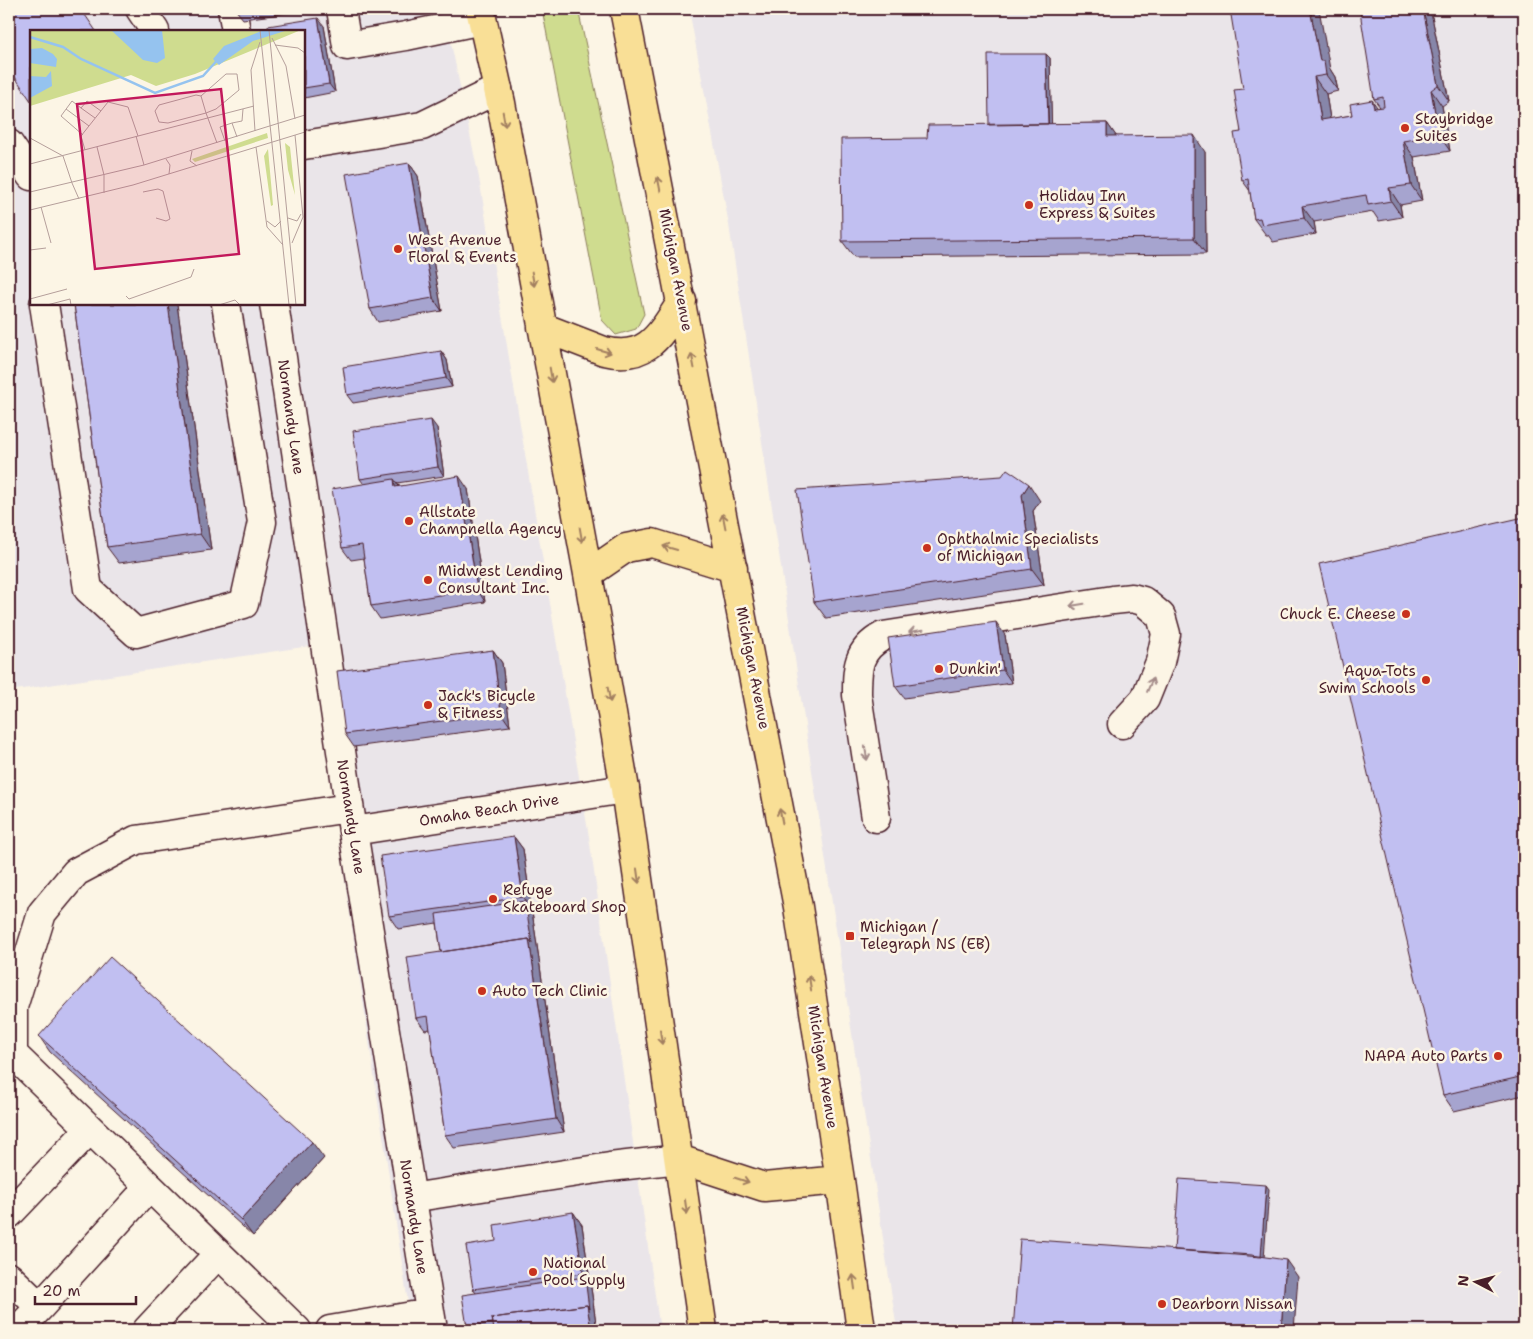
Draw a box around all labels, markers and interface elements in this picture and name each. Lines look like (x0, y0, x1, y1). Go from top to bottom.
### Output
inset map (30, 30, 305, 305)
place label: Staybridge Suites (1415, 109, 1493, 146)
one-way arrow (499, 110, 509, 126)
marker: Staybridge Suites (1399, 122, 1411, 134)
one-way arrow (654, 177, 663, 193)
place label: Holiday Inn Express & Suites (1039, 186, 1156, 223)
marker: Holiday Inn Express & Suites (1023, 199, 1035, 211)
street label: Michigan Avenue (654, 207, 698, 333)
place label: West Avenue Floral & Events (408, 230, 517, 267)
marker: West Avenue Floral & Events (392, 243, 404, 255)
one-way arrow (529, 270, 539, 286)
one-way arrow (596, 346, 612, 356)
one-way arrow (688, 353, 698, 369)
street label: Normandy Lane (273, 358, 309, 476)
one-way arrow (547, 367, 556, 383)
place label: Allstate Champnella Agency (419, 502, 562, 539)
one-way arrow (719, 513, 728, 529)
marker: Allstate Champnella Agency (403, 515, 415, 527)
one-way arrow (576, 527, 586, 543)
place label: Ophthalmic Specialists of Michigan (937, 529, 1099, 566)
marker: Ophthalmic Specialists of Michigan (921, 542, 933, 554)
one-way arrow (663, 543, 679, 553)
place label: Midwest Lending Consultant Inc. (438, 561, 563, 598)
marker: Midwest Lending Consultant Inc. (422, 574, 434, 586)
one-way arrow (1069, 601, 1085, 611)
place label: Chuck E. Cheese (1280, 604, 1396, 624)
street label: Michigan Avenue (731, 605, 775, 731)
marker: Chuck E. Cheese (1400, 608, 1412, 620)
one-way arrow (909, 626, 925, 636)
place label: Dunkin' (949, 659, 1001, 679)
place label: Aqua-Tots Swim Schools (1319, 661, 1416, 698)
marker: Dunkin' (933, 663, 945, 675)
marker: Aqua-Tots Swim Schools (1420, 674, 1432, 686)
one-way arrow (1146, 678, 1156, 693)
place label: Jack's Bicycle & Fitness (438, 686, 536, 723)
one-way arrow (604, 687, 614, 703)
marker: Jack's Bicycle & Fitness (422, 699, 434, 711)
one-way arrow (861, 745, 871, 761)
street label: Normandy Lane (332, 758, 370, 876)
street label: Omaha Beach Drive (418, 789, 560, 831)
one-way arrow (776, 808, 785, 824)
one-way arrow (633, 868, 643, 884)
place label: Refuge Skateboard Shop (503, 880, 626, 917)
marker: Refuge Skateboard Shop (487, 893, 499, 905)
place label: Michigan / Telegraph NS (EB) (860, 917, 990, 954)
marker: Michigan / Telegraph NS (EB) (844, 930, 856, 942)
one-way arrow (805, 975, 815, 991)
place label: Auto Tech Clinic (492, 981, 607, 1001)
marker: Auto Tech Clinic (476, 985, 488, 997)
street label: Michigan Avenue (803, 1004, 843, 1130)
one-way arrow (657, 1029, 667, 1045)
place label: NAPA Auto Parts (1364, 1046, 1488, 1066)
marker: NAPA Auto Parts (1492, 1050, 1504, 1062)
street label: Normandy Lane (395, 1158, 433, 1276)
one-way arrow (734, 1176, 749, 1185)
one-way arrow (681, 1199, 691, 1215)
place label: National Pool Supply (543, 1253, 625, 1290)
north arrow (1450, 1256, 1500, 1306)
marker: National Pool Supply (527, 1266, 539, 1278)
scale bar (35, 1274, 136, 1306)
one-way arrow (849, 1274, 859, 1290)
text: N (1454, 1274, 1473, 1287)
text: 20 m (42, 1281, 81, 1301)
place label: Dearborn Nissan (1172, 1294, 1293, 1314)
marker: Dearborn Nissan (1156, 1298, 1168, 1310)

